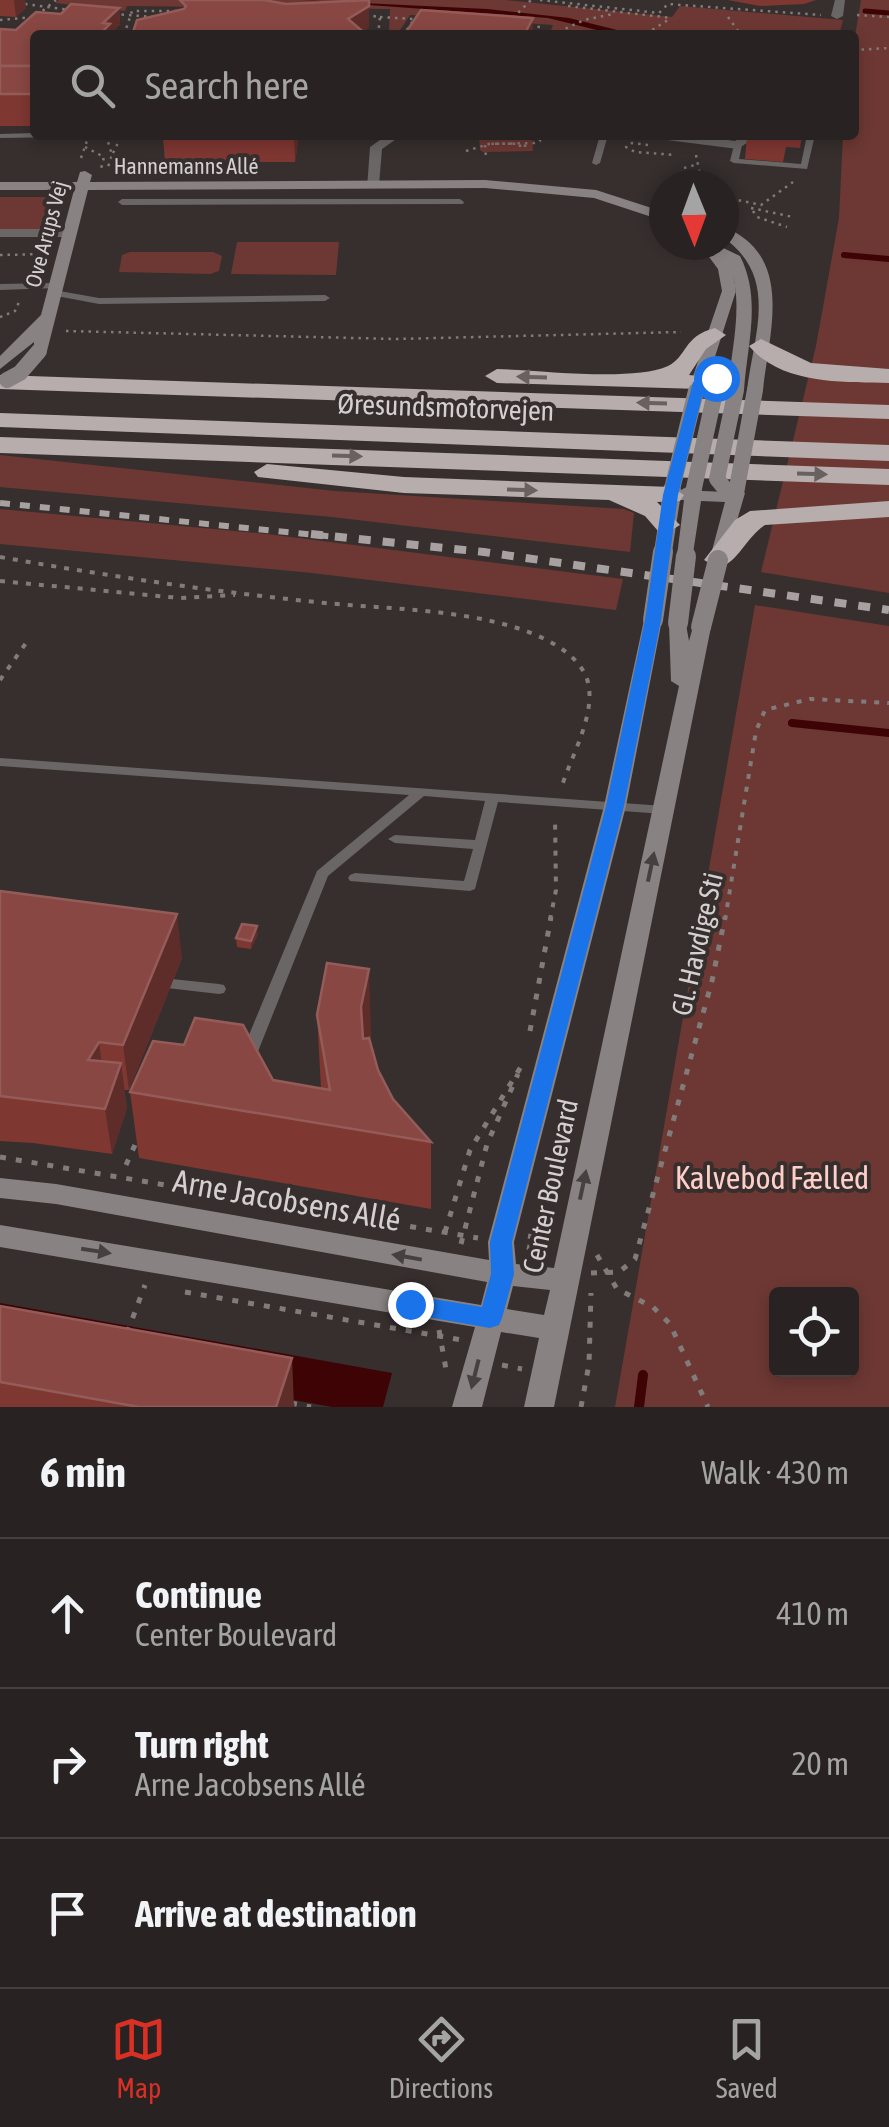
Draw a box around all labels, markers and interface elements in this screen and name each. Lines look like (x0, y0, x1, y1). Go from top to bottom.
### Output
search box (30, 30, 859, 140)
icon: search (65, 58, 120, 113)
text: Search here (145, 64, 309, 107)
street label: Hannemanns Allé (114, 153, 258, 179)
north arrow (649, 170, 739, 260)
street label: Ove Arups Vej (19, 178, 73, 290)
route start (694, 356, 740, 402)
one-way arrow (515, 369, 547, 385)
street label: Øresundsmotorvejen (337, 387, 555, 427)
one-way arrow (635, 394, 667, 410)
one-way arrow (332, 448, 364, 464)
one-way arrow (797, 467, 829, 483)
one-way arrow (507, 482, 539, 498)
one-way arrow (644, 851, 660, 882)
street label: Gl. Havdige Sti (665, 869, 729, 1019)
street label: Center Boulevard (516, 1096, 584, 1276)
park label: Kalvebod Fælled (675, 1159, 869, 1196)
street label: Arne Jacobsens Allé (170, 1162, 404, 1238)
one-way arrow (576, 1169, 592, 1200)
one-way arrow (81, 1244, 113, 1259)
one-way arrow (390, 1249, 422, 1264)
route end (388, 1282, 434, 1328)
map controls (769, 1287, 859, 1377)
button: locate (769, 1287, 859, 1377)
one-way arrow (467, 1359, 482, 1390)
text: 6 min (40, 1448, 126, 1496)
text: Walk · 430 m (701, 1454, 849, 1491)
text: Continue (135, 1573, 262, 1616)
icon: ahead (40, 1586, 95, 1641)
text: 410 m (776, 1595, 849, 1632)
text: Center Boulevard (135, 1616, 337, 1653)
text: Turn right (135, 1723, 269, 1766)
icon: right (40, 1736, 95, 1791)
text: 20 m (791, 1745, 849, 1782)
text: Arne Jacobsens Allé (135, 1766, 366, 1803)
icon: arrive (40, 1886, 95, 1941)
text: Arrive at destination (135, 1892, 417, 1935)
tab: Map (111, 2012, 166, 2104)
tab: Directions (389, 2012, 493, 2104)
tab: Saved (716, 2012, 778, 2104)

